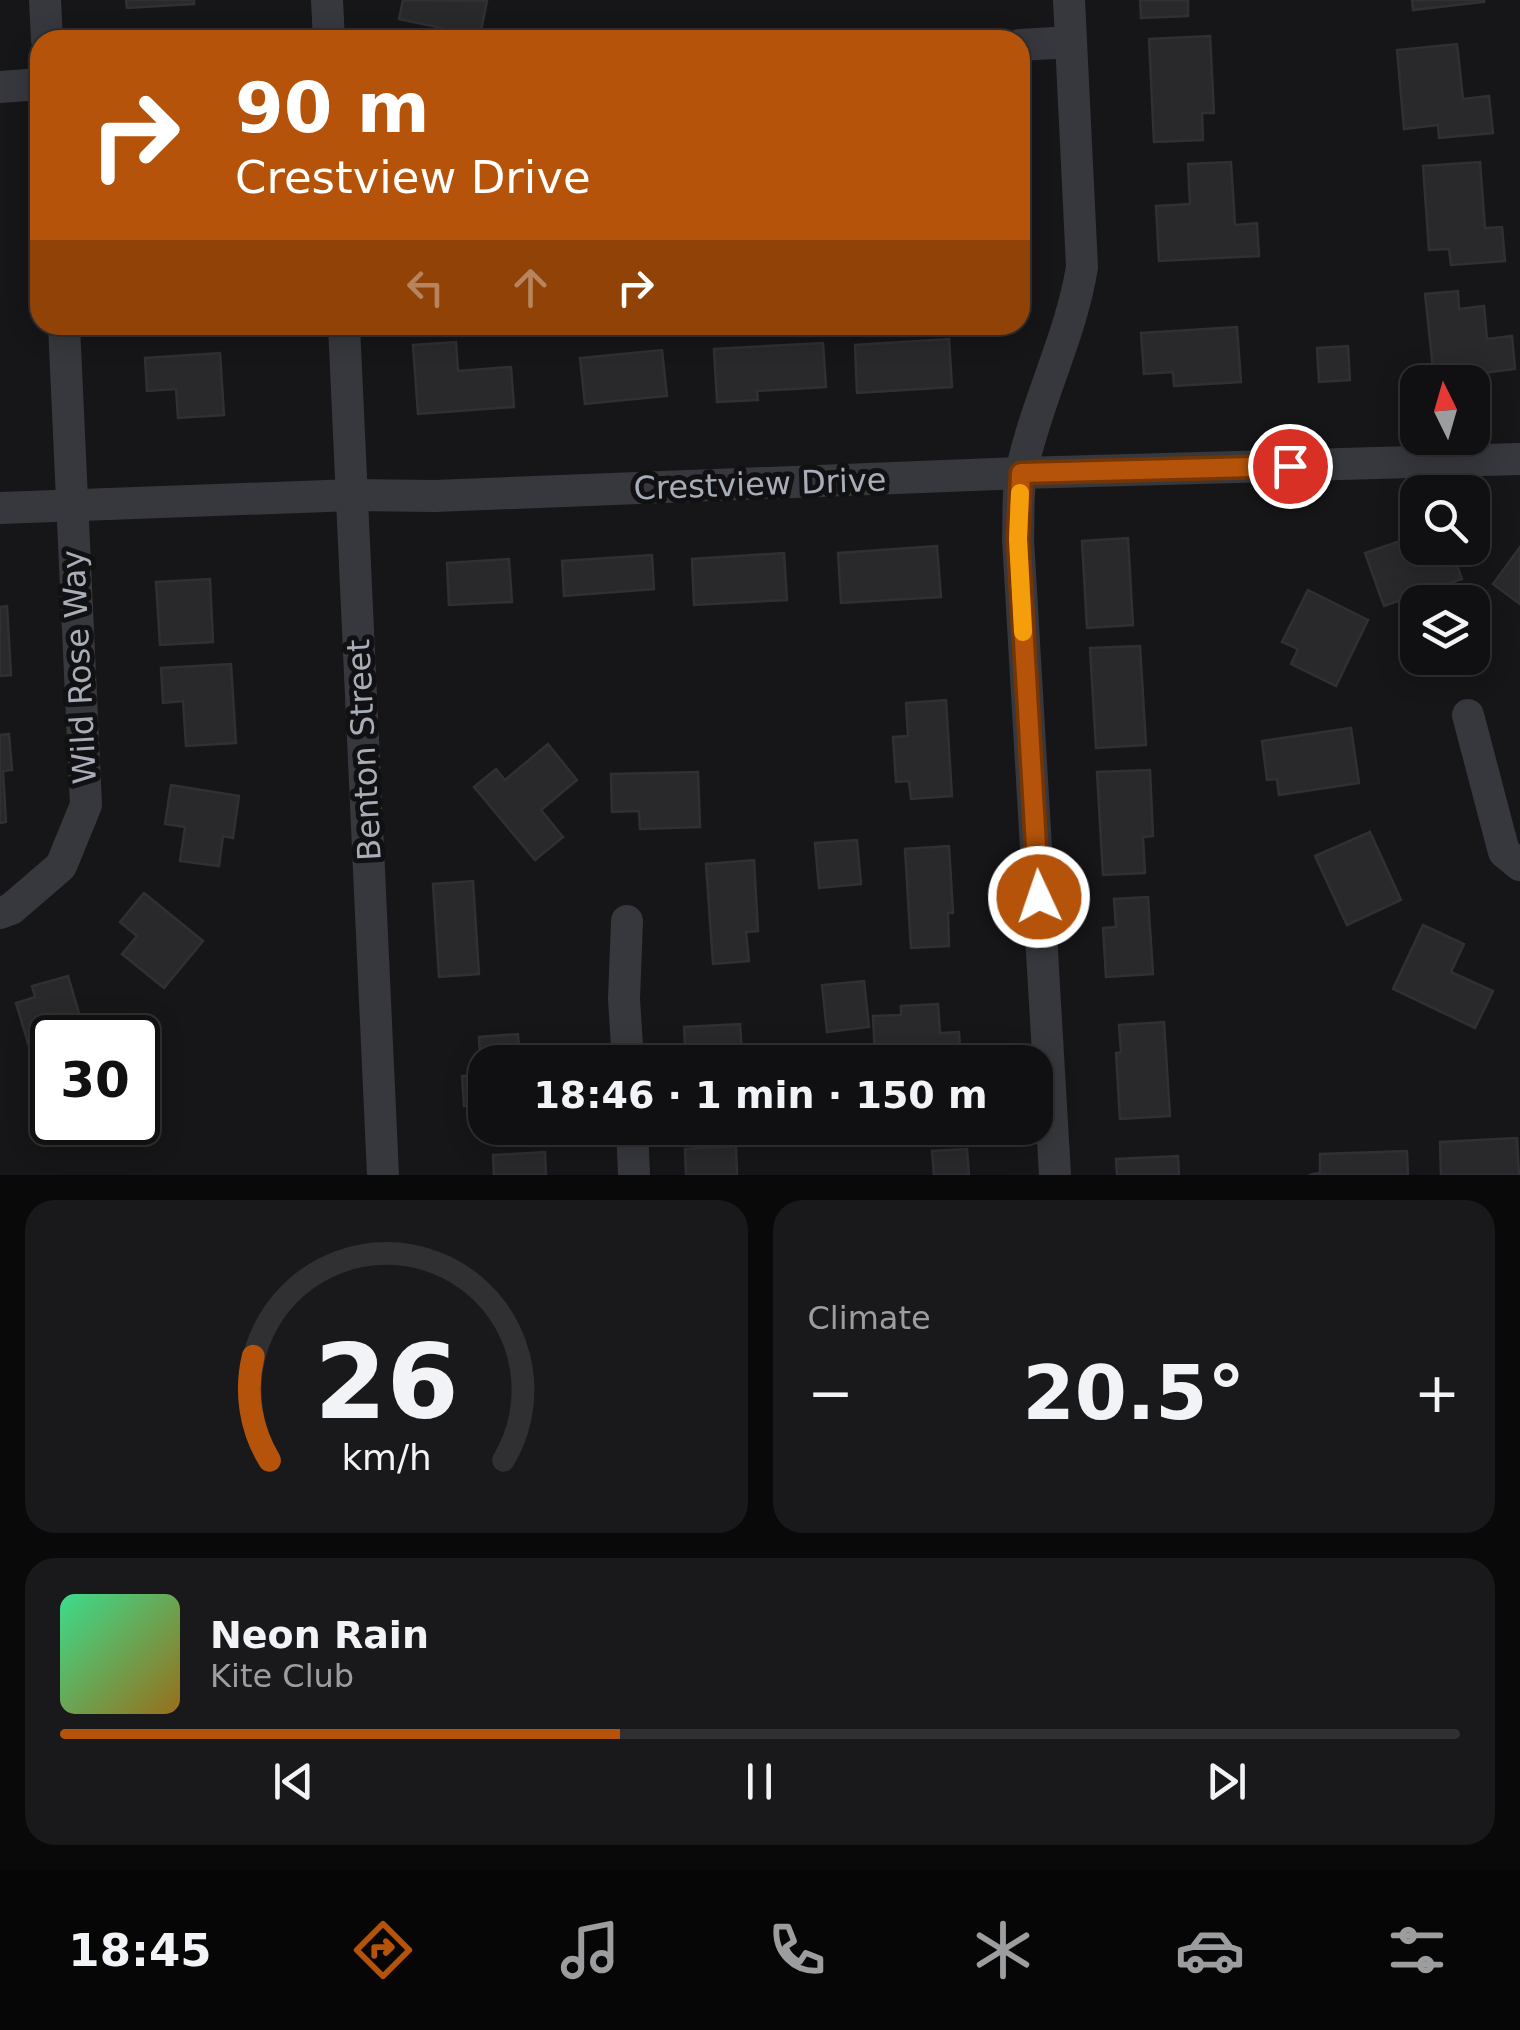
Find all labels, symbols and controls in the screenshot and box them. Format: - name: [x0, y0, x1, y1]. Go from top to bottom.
- text: 90 m: [235, 67, 430, 149]
- icon: right: [70, 70, 200, 200]
- text: Crestview Drive: [235, 151, 591, 204]
- icon: left: [398, 260, 453, 315]
- icon: ahead: [503, 260, 558, 315]
- icon: right: [608, 260, 663, 315]
- north arrow: [1400, 365, 1490, 455]
- map controls: [1400, 365, 1490, 675]
- pin: [1248, 424, 1333, 509]
- icon: arrive: [1263, 439, 1318, 494]
- street label: Crestview Drive: [633, 461, 887, 507]
- button: search: [1400, 475, 1490, 565]
- street label: Wild Rose Way: [54, 549, 104, 785]
- button: layers: [1400, 585, 1490, 675]
- street label: Benton Street: [339, 638, 389, 862]
- position arrow: [987, 845, 1091, 949]
- speed limit sign: 30: [30, 1015, 160, 1145]
- text: 18:46 · 1 min · 150 m: [533, 1073, 988, 1117]
- text: Climate: [808, 1299, 931, 1337]
- text: 26: [314, 1321, 459, 1443]
- text: 20.5°: [1022, 1349, 1245, 1437]
- text: −: [808, 1361, 854, 1425]
- text: +: [1414, 1361, 1460, 1425]
- text: km/h: [341, 1437, 431, 1478]
- text: Neon Rain: [210, 1613, 429, 1657]
- text: Kite Club: [210, 1657, 354, 1695]
- icon: previous: [266, 1754, 321, 1809]
- icon: pause: [732, 1754, 787, 1809]
- icon: next: [1199, 1754, 1254, 1809]
- icon: directions: [348, 1915, 418, 1985]
- icon: music: [555, 1915, 625, 1985]
- icon: phone: [762, 1915, 832, 1985]
- icon: climate: [968, 1915, 1038, 1985]
- icon: car: [1175, 1915, 1245, 1985]
- icon: filters: [1382, 1915, 1452, 1985]
- text: 18:45: [68, 1924, 212, 1977]

